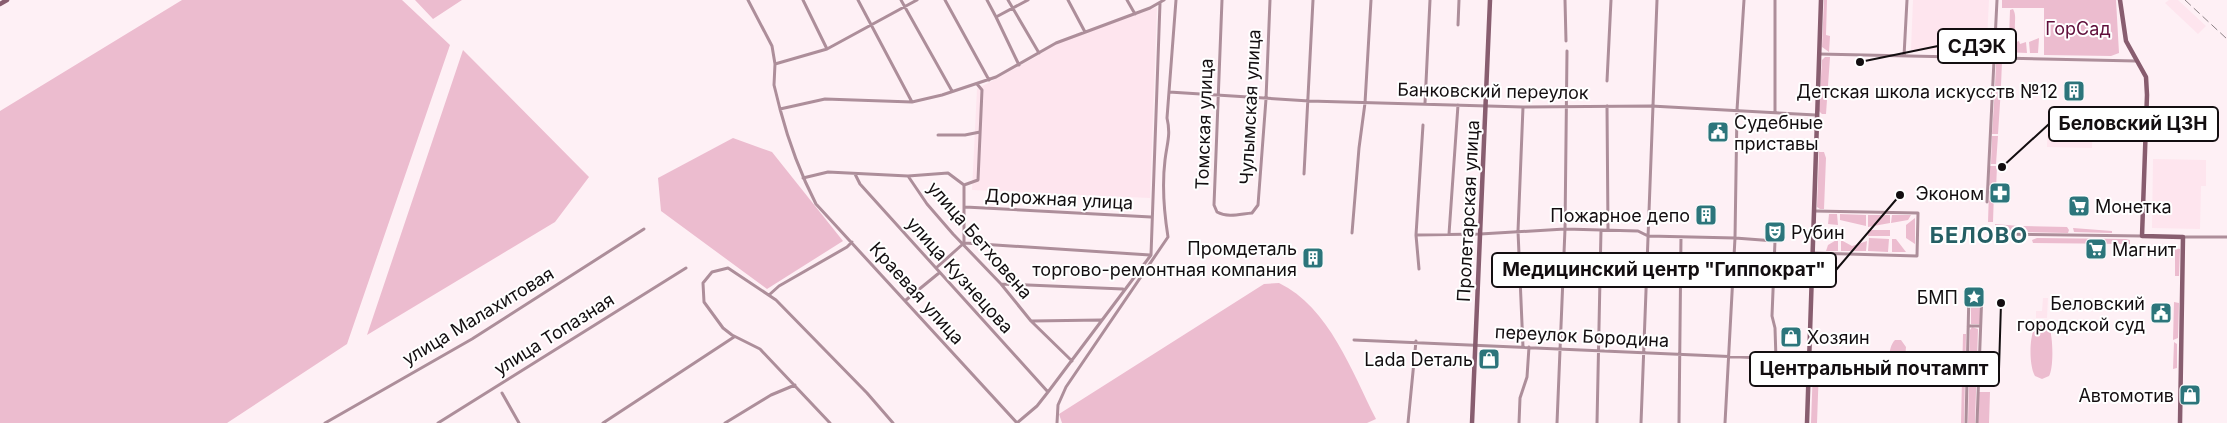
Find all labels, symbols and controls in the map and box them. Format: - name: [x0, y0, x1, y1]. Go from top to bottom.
- park label: ГорСад: [2045, 18, 2111, 39]
- street label: Чулымская улица: [1235, 29, 1265, 185]
- callout: СДЭК: [1938, 29, 2016, 63]
- text: СДЭК: [1948, 35, 2006, 58]
- street label: Томская улица: [1191, 58, 1217, 190]
- street label: Банковский переулок: [1397, 79, 1589, 103]
- building icon: Детская школа искусств №12: [2062, 79, 2086, 103]
- place label: Детская школа искусств №12: [1796, 81, 2058, 102]
- callout: Беловский ЦЗН: [2049, 107, 2218, 141]
- place label: Судебные приставы: [1734, 112, 1823, 154]
- text: Беловский ЦЗН: [2058, 112, 2208, 135]
- street label: Пролетарская улица: [1453, 120, 1483, 302]
- public building icon: Судебные приставы: [1706, 120, 1730, 144]
- street label: улица Бетховена: [923, 177, 1037, 303]
- pharmacy icon: Эконом: [1988, 181, 2012, 205]
- place label: Эконом: [1915, 183, 1984, 204]
- street label: Дорожная улица: [984, 185, 1134, 213]
- supermarket icon: Монетка: [2067, 194, 2091, 218]
- place label: Монетка: [2095, 196, 2172, 217]
- building icon: Пожарное депо: [1694, 203, 1718, 227]
- place label: Пожарное депо: [1550, 205, 1690, 226]
- street label: улица Кузнецова: [902, 213, 1018, 337]
- theatre icon: Рубин: [1763, 220, 1787, 244]
- place label: Рубин: [1791, 222, 1845, 243]
- district label: БЕЛОВО: [1930, 222, 2028, 248]
- supermarket icon: Магнит: [2084, 237, 2108, 261]
- street label: Краевая улица: [866, 238, 968, 348]
- place label: Промдеталь торгово-ремонтная компания: [1032, 238, 1297, 280]
- place label: Магнит: [2112, 239, 2177, 260]
- building icon: Промдеталь торгово-ремонтная компания: [1301, 246, 1325, 270]
- callout: Медицинский центр "Гиппократ": [1492, 253, 1836, 287]
- text: Медицинский центр "Гиппократ": [1502, 258, 1826, 281]
- street label: улица Малахитовая: [399, 263, 557, 369]
- place icon: БМП: [1962, 285, 1986, 309]
- place label: БМП: [1917, 287, 1958, 308]
- street label: улица Топазная: [490, 289, 618, 379]
- place label: Беловский городской суд: [2017, 293, 2145, 335]
- public building icon: Беловский городской суд: [2149, 301, 2173, 325]
- street label: переулок Бородина: [1494, 321, 1670, 351]
- shop icon: Хозяин: [1779, 325, 1803, 349]
- place label: Хозяин: [1807, 327, 1870, 348]
- shop icon: Lada Dеталь: [1477, 347, 1501, 371]
- place label: Lada Dеталь: [1364, 349, 1473, 370]
- callout: Центральный почтампт: [1750, 352, 1999, 386]
- text: Центральный почтампт: [1759, 357, 1989, 380]
- shop icon: Автомотив: [2178, 383, 2202, 407]
- place label: Автомотив: [2078, 385, 2174, 406]

